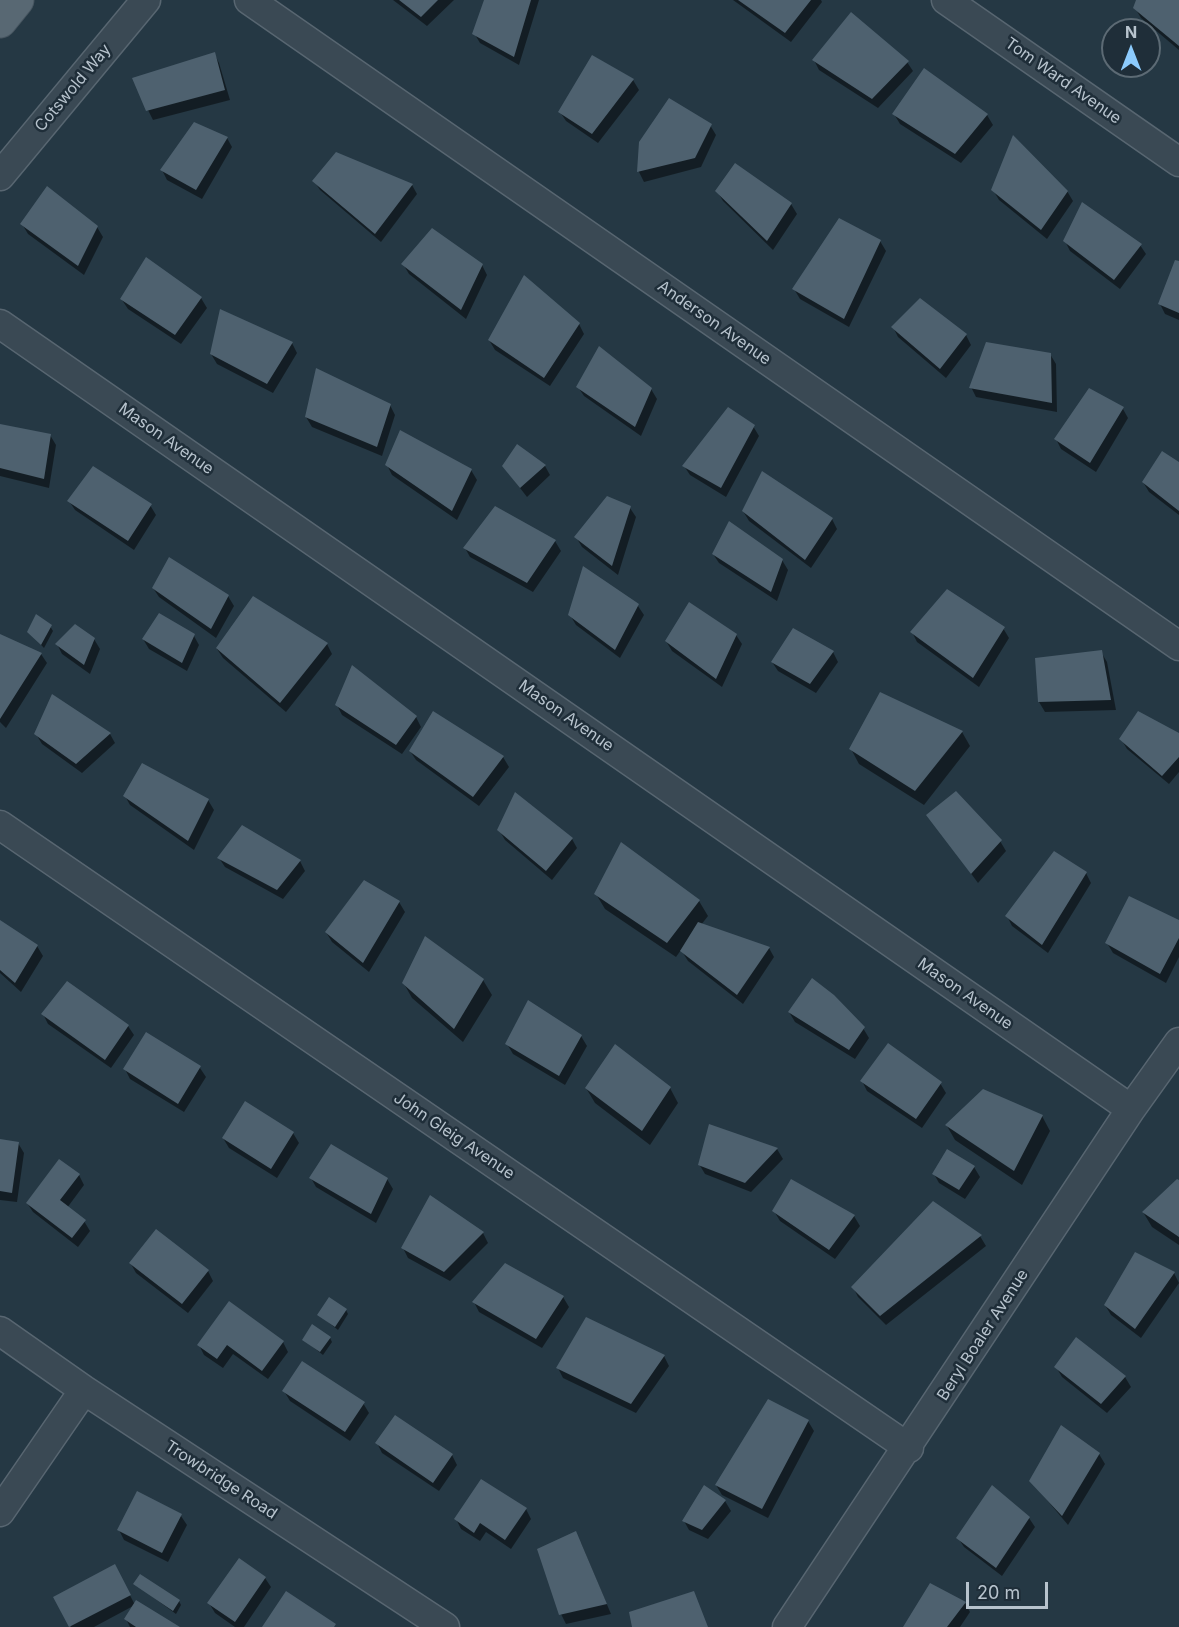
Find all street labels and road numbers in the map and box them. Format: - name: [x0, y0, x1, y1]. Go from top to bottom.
- street label: Tom Ward Avenue: [1001, 34, 1125, 128]
- street label: Cotswold Way: [31, 40, 115, 136]
- street label: Anderson Avenue: [654, 277, 774, 369]
- street label: Mason Avenue: [115, 399, 217, 479]
- street label: Mason Avenue: [515, 676, 617, 756]
- street label: Mason Avenue: [914, 954, 1016, 1034]
- street label: John Gleig Avenue: [390, 1088, 518, 1184]
- street label: Beryl Boaler Avenue: [933, 1266, 1033, 1404]
- street label: Trowbridge Road: [161, 1437, 281, 1523]

